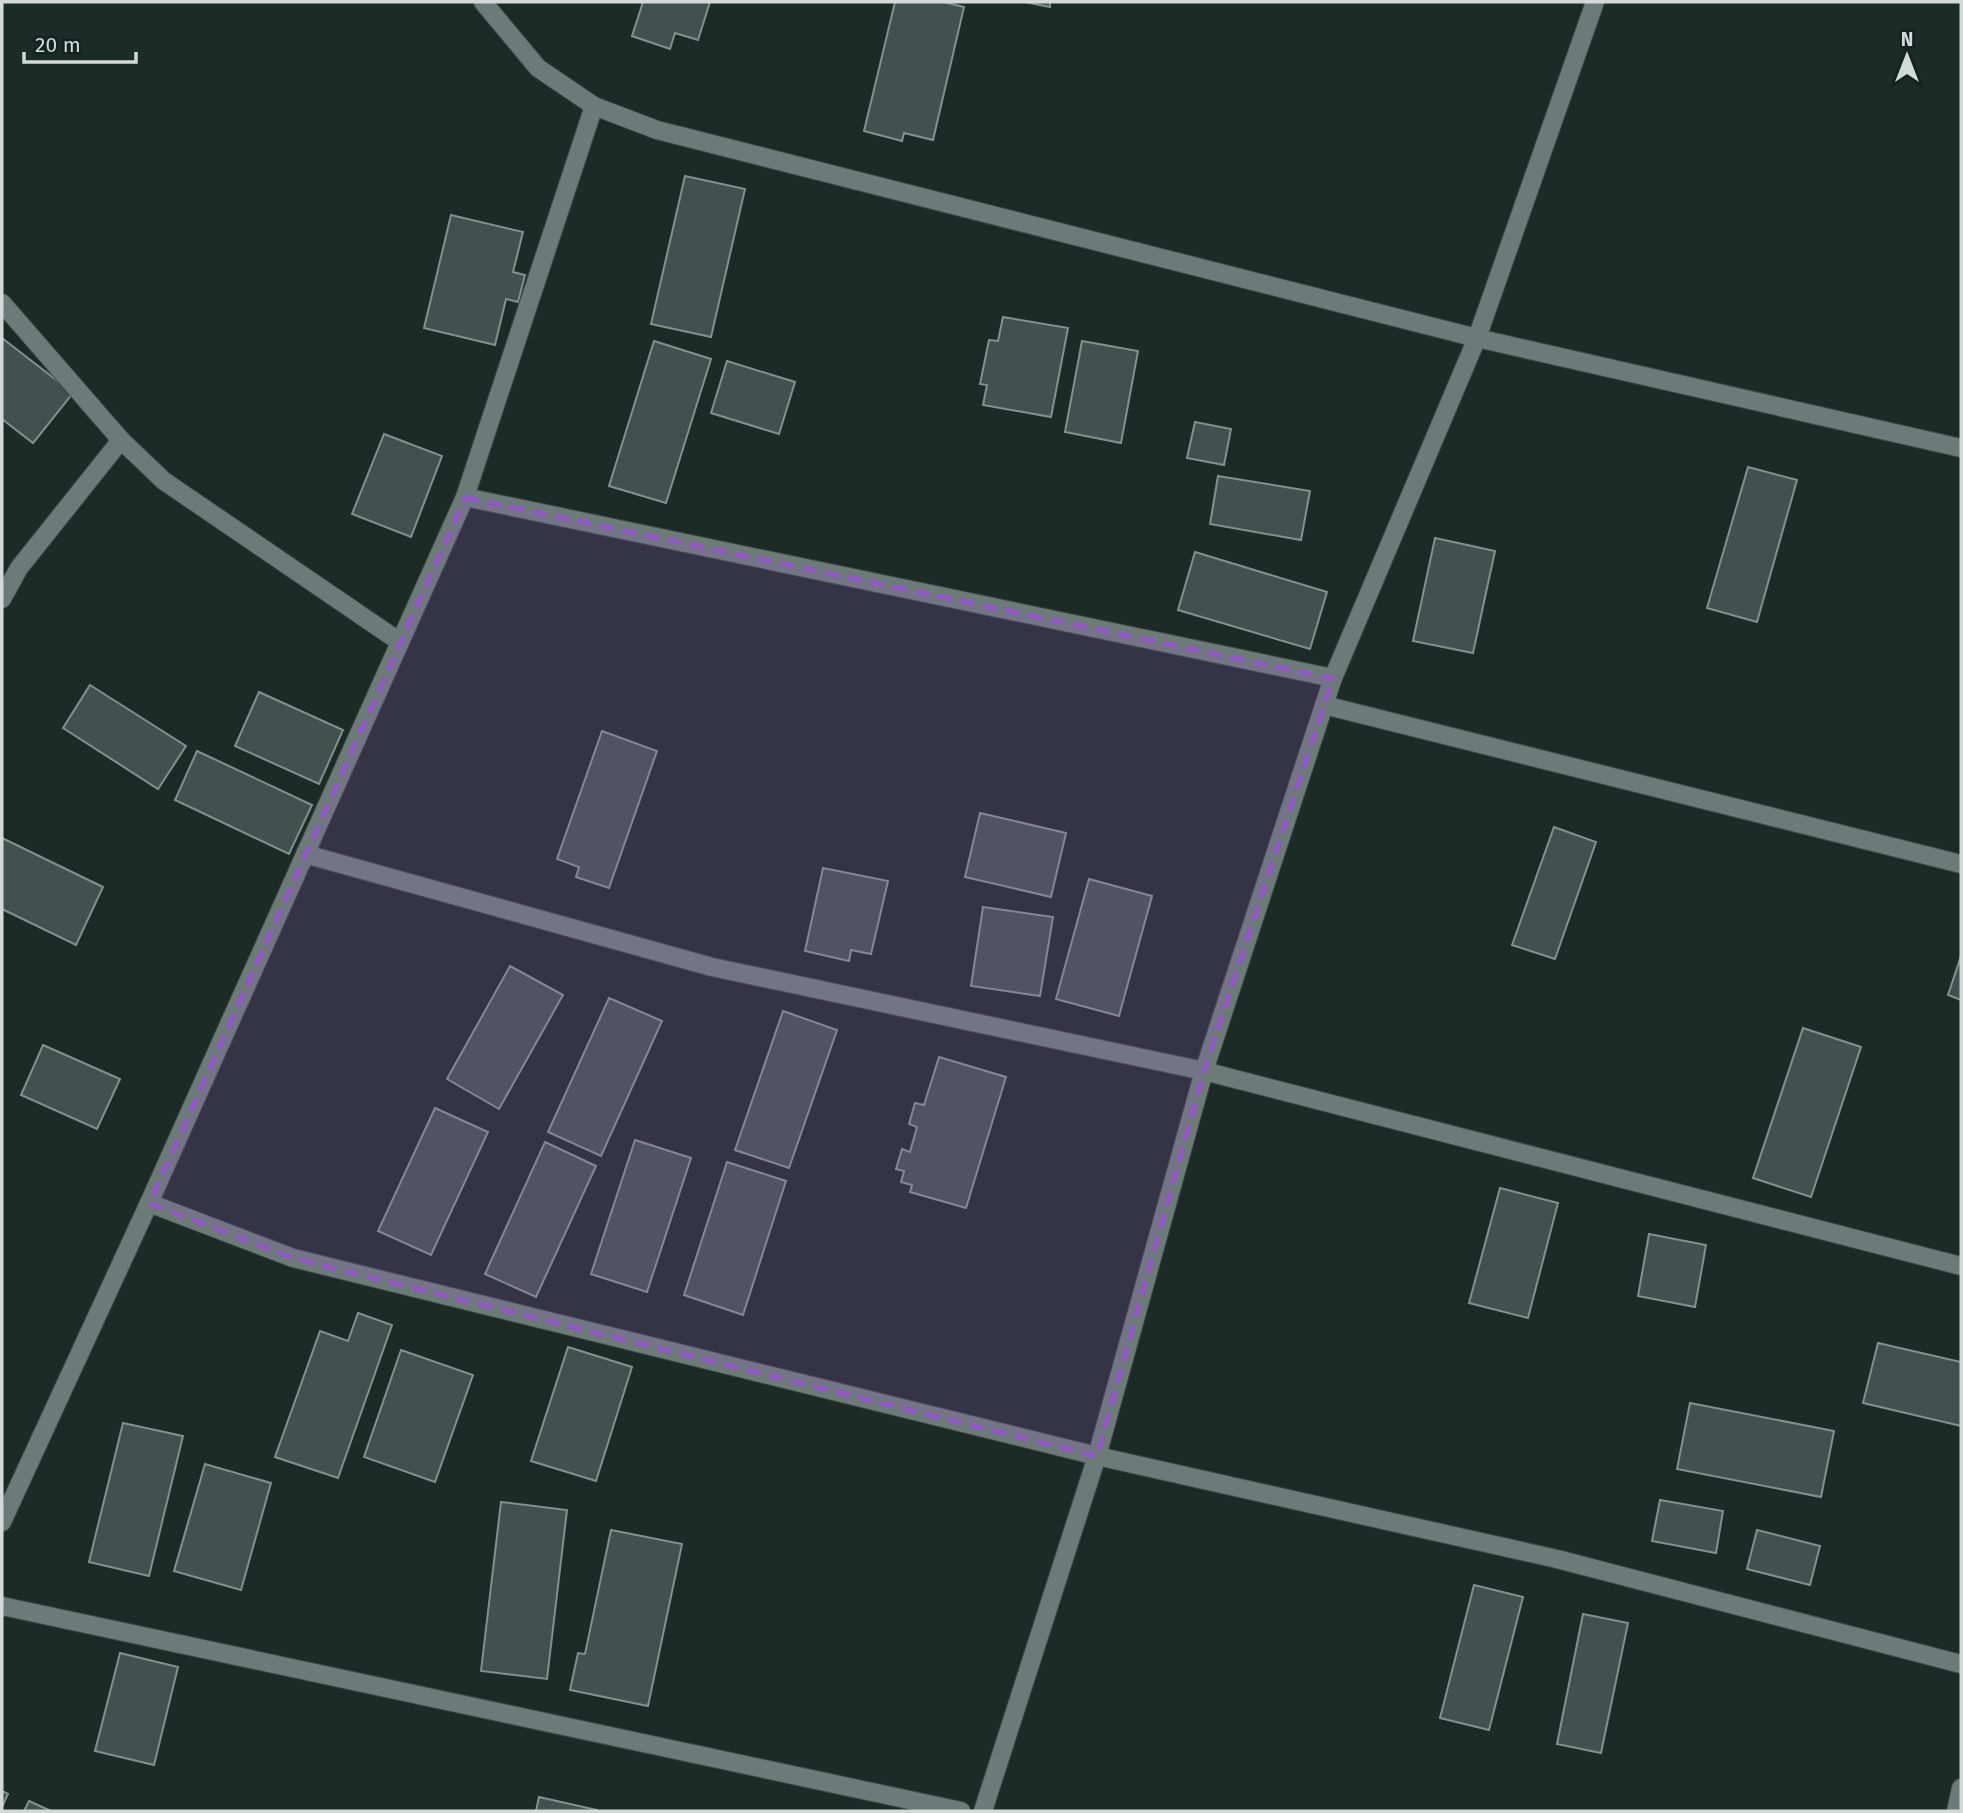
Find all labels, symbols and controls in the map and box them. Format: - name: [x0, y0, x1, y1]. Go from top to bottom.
- scale bar: [24, 21, 136, 65]
- north arrow: [1872, 21, 1942, 91]
- text: N: [1901, 28, 1913, 51]
- text: 20 m: [35, 32, 81, 58]

